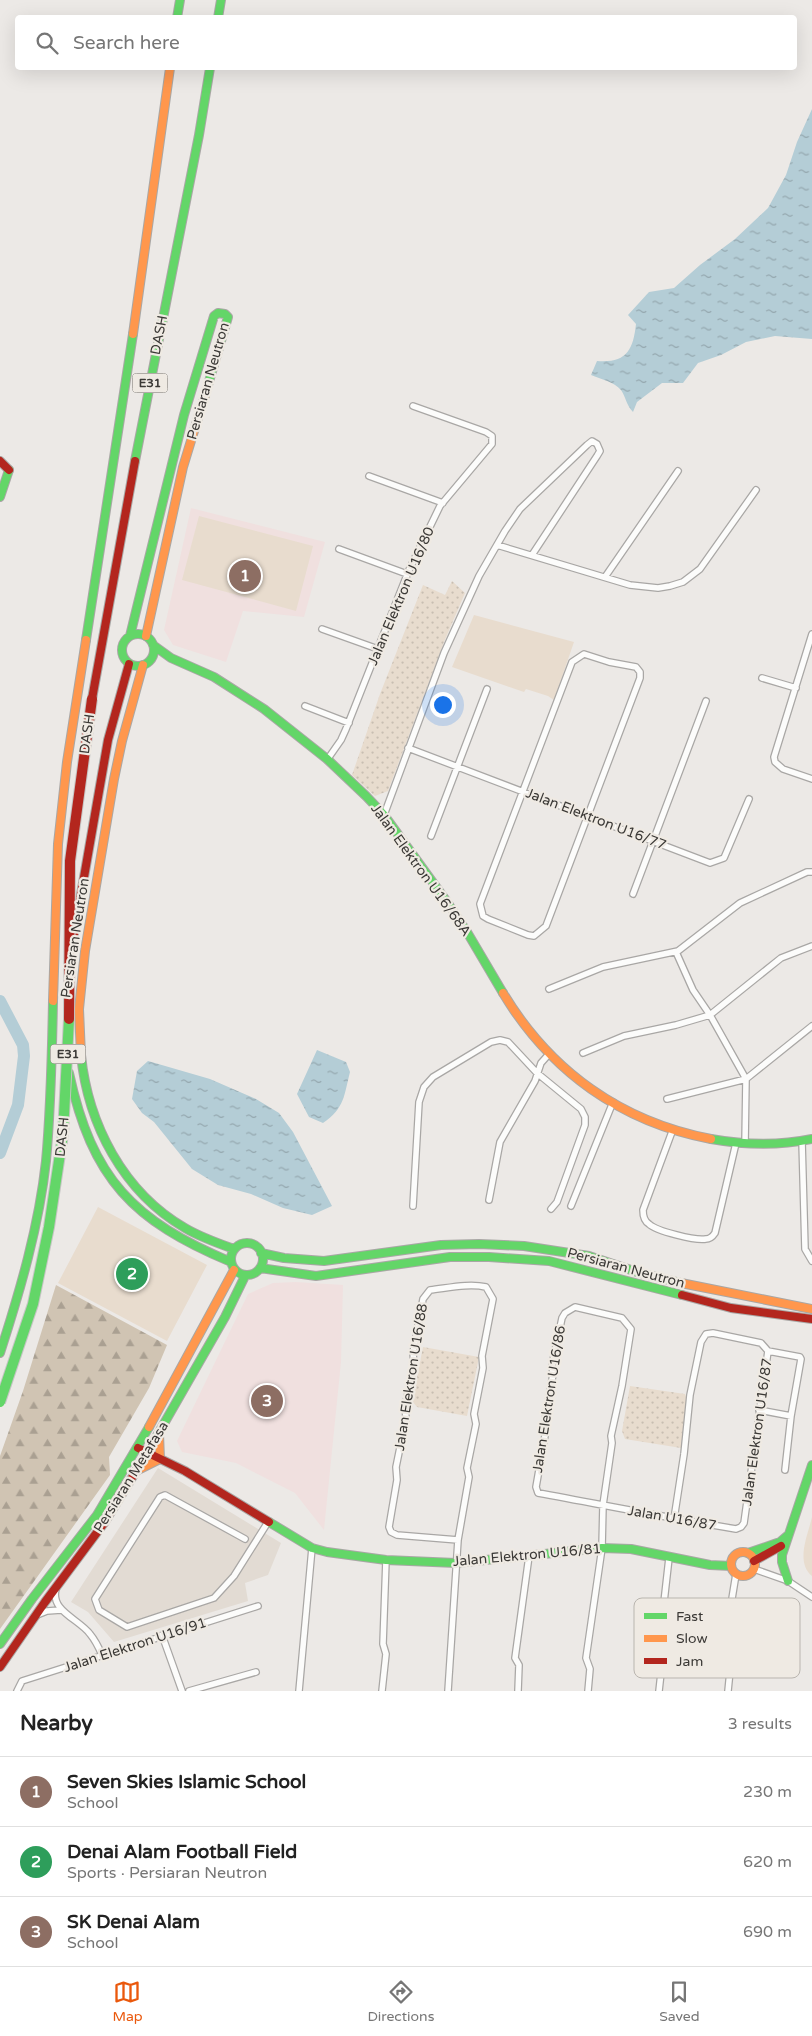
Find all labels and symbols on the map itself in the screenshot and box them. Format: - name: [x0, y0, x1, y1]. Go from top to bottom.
- street label: DASH: [147, 314, 171, 356]
- street label: Persiaran Neutron: [183, 320, 233, 442]
- road number: E31: [132, 373, 168, 392]
- street label: Jalan Elektron U16/80: [364, 524, 438, 668]
- pin: 1: [229, 557, 261, 595]
- your location: [430, 692, 456, 718]
- street label: DASH: [76, 713, 98, 755]
- street label: Jalan Elektron U16/77: [523, 784, 669, 854]
- street label: Jalan Elektron U16/68A: [367, 800, 475, 940]
- street label: Persiaran Neutron: [57, 877, 93, 999]
- road number: E31: [50, 1044, 86, 1064]
- street label: DASH: [51, 1116, 73, 1158]
- street label: Persiaran Neutron: [565, 1244, 687, 1292]
- pin: 2: [116, 1255, 148, 1293]
- street label: Jalan Elektron U16/88: [391, 1302, 431, 1452]
- street label: Jalan Elektron U16/86: [529, 1324, 569, 1474]
- street label: Jalan Elektron U16/87: [738, 1357, 776, 1507]
- pin: 3: [251, 1382, 283, 1420]
- street label: Persiaran Metafasa: [90, 1418, 172, 1536]
- street label: Jalan U16/87: [626, 1502, 718, 1534]
- street label: Jalan Elektron U16/81: [452, 1540, 602, 1570]
- legend: [634, 1598, 800, 1678]
- text: Fast: [676, 1608, 704, 1625]
- street label: Jalan Elektron U16/91: [61, 1614, 209, 1676]
- text: Slow: [676, 1630, 708, 1647]
- text: Jam: [676, 1653, 703, 1670]

